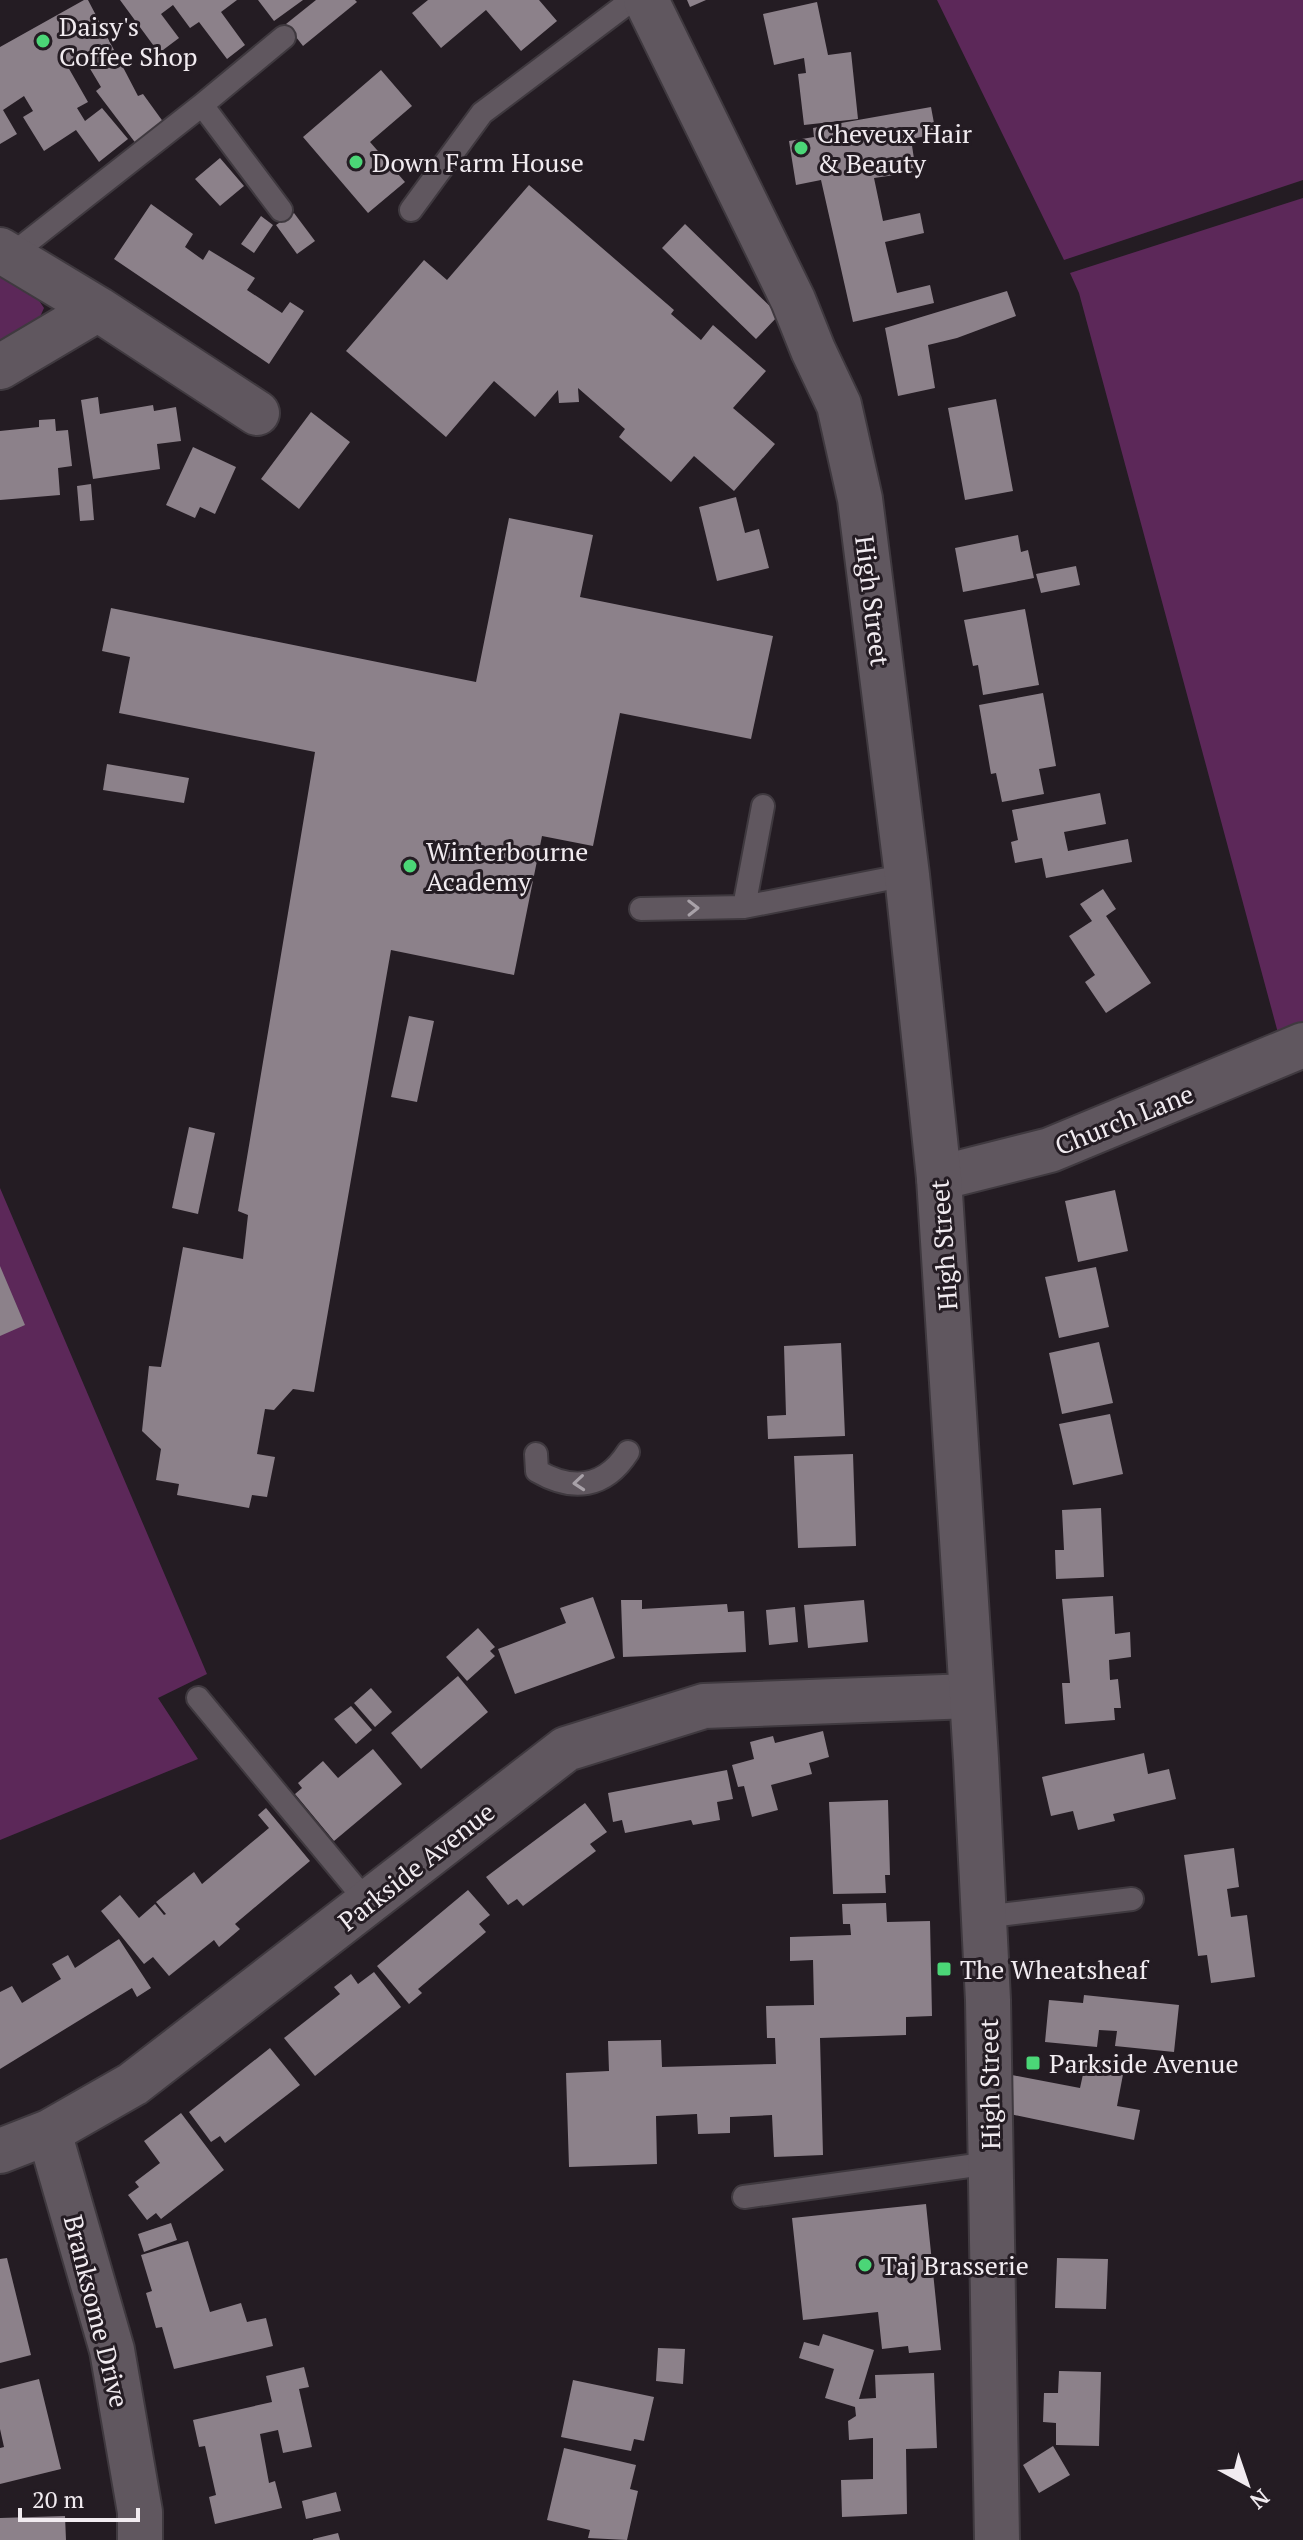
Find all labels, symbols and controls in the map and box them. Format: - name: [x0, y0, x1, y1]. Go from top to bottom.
- place label: Daisy's Coffee Shop: [59, 9, 198, 73]
- marker: Daisy's Coffee Shop: [34, 32, 52, 50]
- place label: Cheveux Hair & Beauty: [817, 116, 972, 180]
- marker: Cheveux Hair & Beauty: [792, 139, 810, 157]
- place label: Down Farm House: [372, 145, 584, 179]
- marker: Down Farm House: [347, 153, 365, 171]
- street label: High Street: [848, 534, 898, 669]
- place label: Winterbourne Academy: [426, 834, 588, 898]
- marker: Winterbourne Academy: [401, 857, 419, 875]
- one-way arrow: [687, 899, 700, 916]
- street label: Church Lane: [1050, 1076, 1198, 1162]
- street label: High Street: [921, 1178, 965, 1312]
- one-way arrow: [572, 1474, 585, 1491]
- street label: Parkside Avenue: [331, 1794, 501, 1938]
- place label: The Wheatsheaf: [960, 1952, 1150, 1986]
- marker: The Wheatsheaf: [935, 1960, 953, 1978]
- street label: High Street: [971, 2018, 1007, 2150]
- place label: Parkside Avenue: [1049, 2046, 1239, 2080]
- marker: Parkside Avenue: [1024, 2054, 1042, 2072]
- street label: Branksome Drive: [57, 2211, 137, 2411]
- place label: Taj Brasserie: [881, 2248, 1029, 2282]
- marker: Taj Brasserie: [856, 2256, 874, 2274]
- north arrow: [1207, 2444, 1287, 2524]
- scale bar: [20, 2472, 138, 2522]
- text: 20 m: [32, 2483, 84, 2515]
- text: N: [1244, 2483, 1276, 2516]

